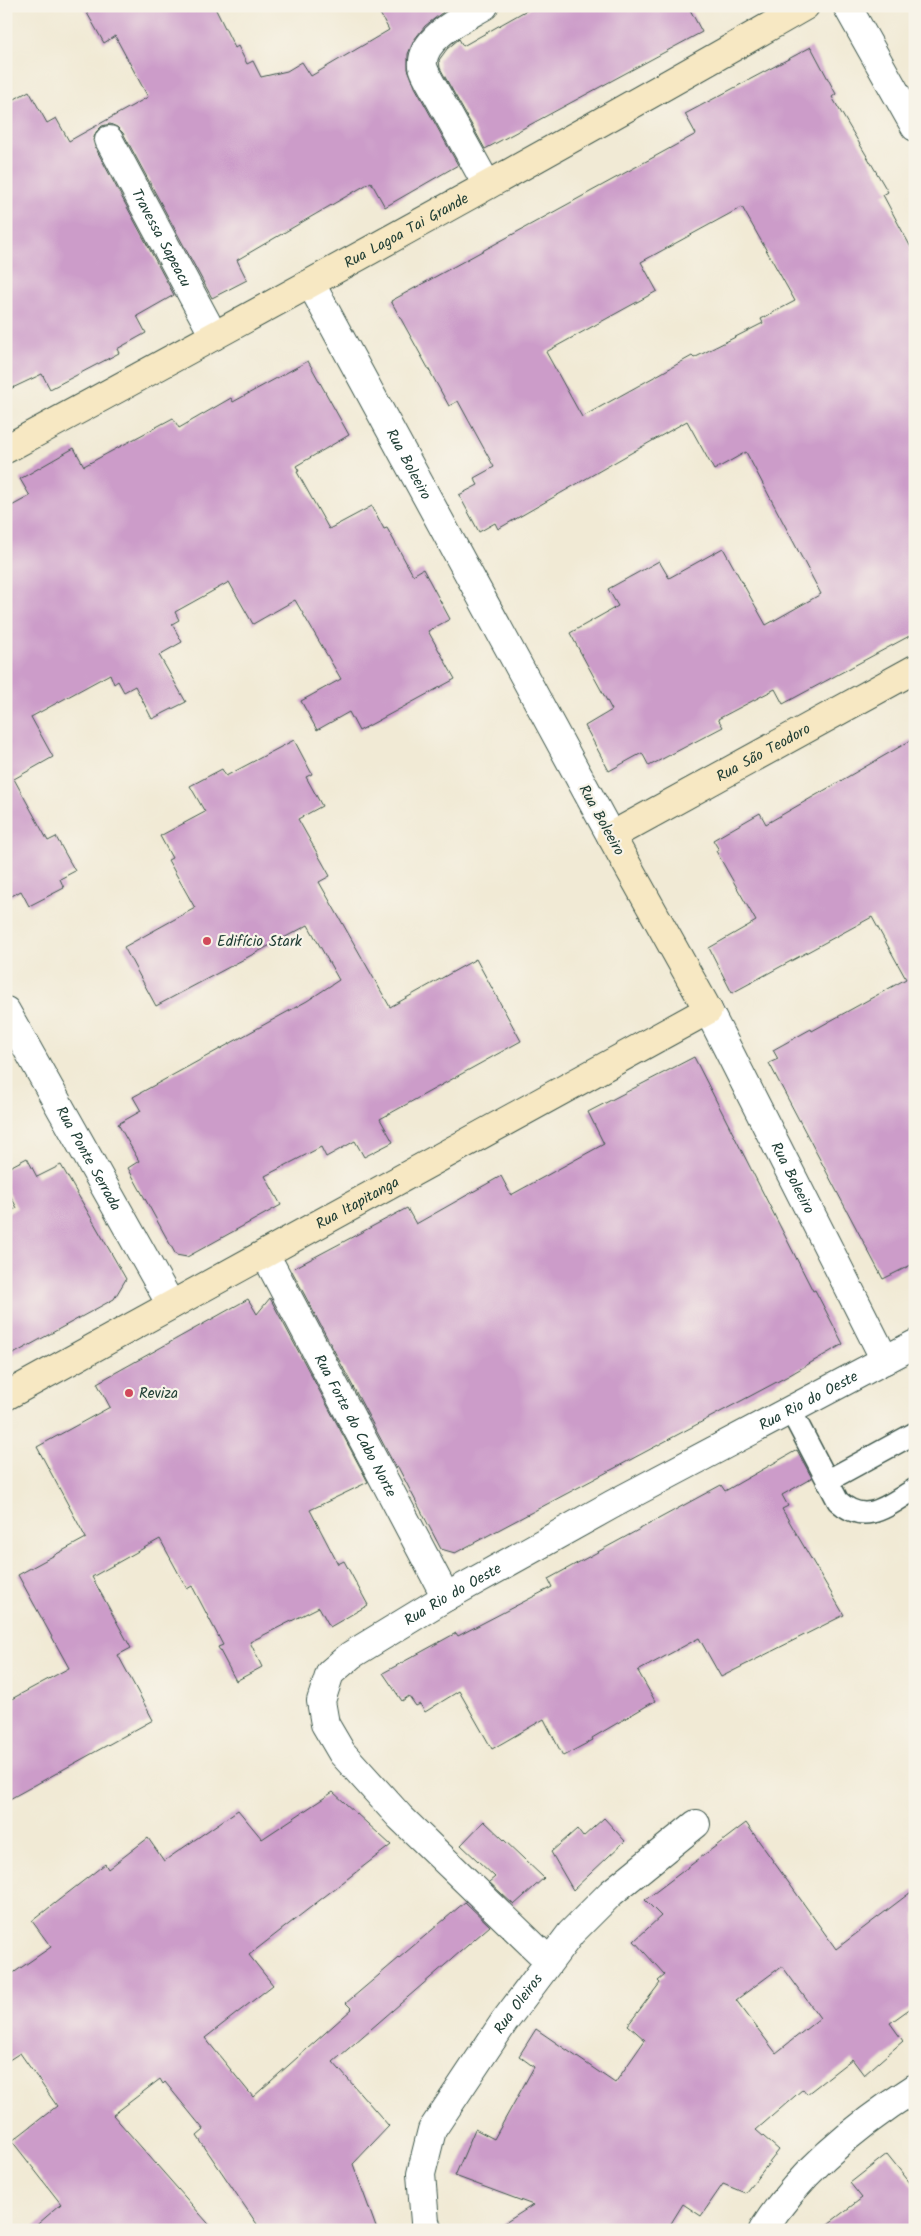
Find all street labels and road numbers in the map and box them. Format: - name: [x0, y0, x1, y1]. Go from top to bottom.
- street label: Travessa Sapeacu: [124, 185, 197, 292]
- street label: Rua Lagoa Tai Grande: [340, 187, 474, 276]
- street label: Rua Boleeiro: [379, 425, 437, 505]
- street label: Rua São Teodoro: [712, 717, 815, 789]
- street label: Rua Boleeiro: [572, 781, 631, 861]
- street label: Rua Ponte Serrada: [49, 1102, 127, 1216]
- street label: Rua Boleeiro: [764, 1138, 820, 1219]
- street label: Rua Itapitanga: [312, 1171, 404, 1236]
- street label: Rua Forte do Cabo Norte: [307, 1350, 402, 1502]
- street label: Rua Rio do Oeste: [755, 1365, 863, 1438]
- street label: Rua Rio do Oeste: [400, 1557, 507, 1633]
- street label: Rua Oleiros: [488, 1968, 550, 2039]

